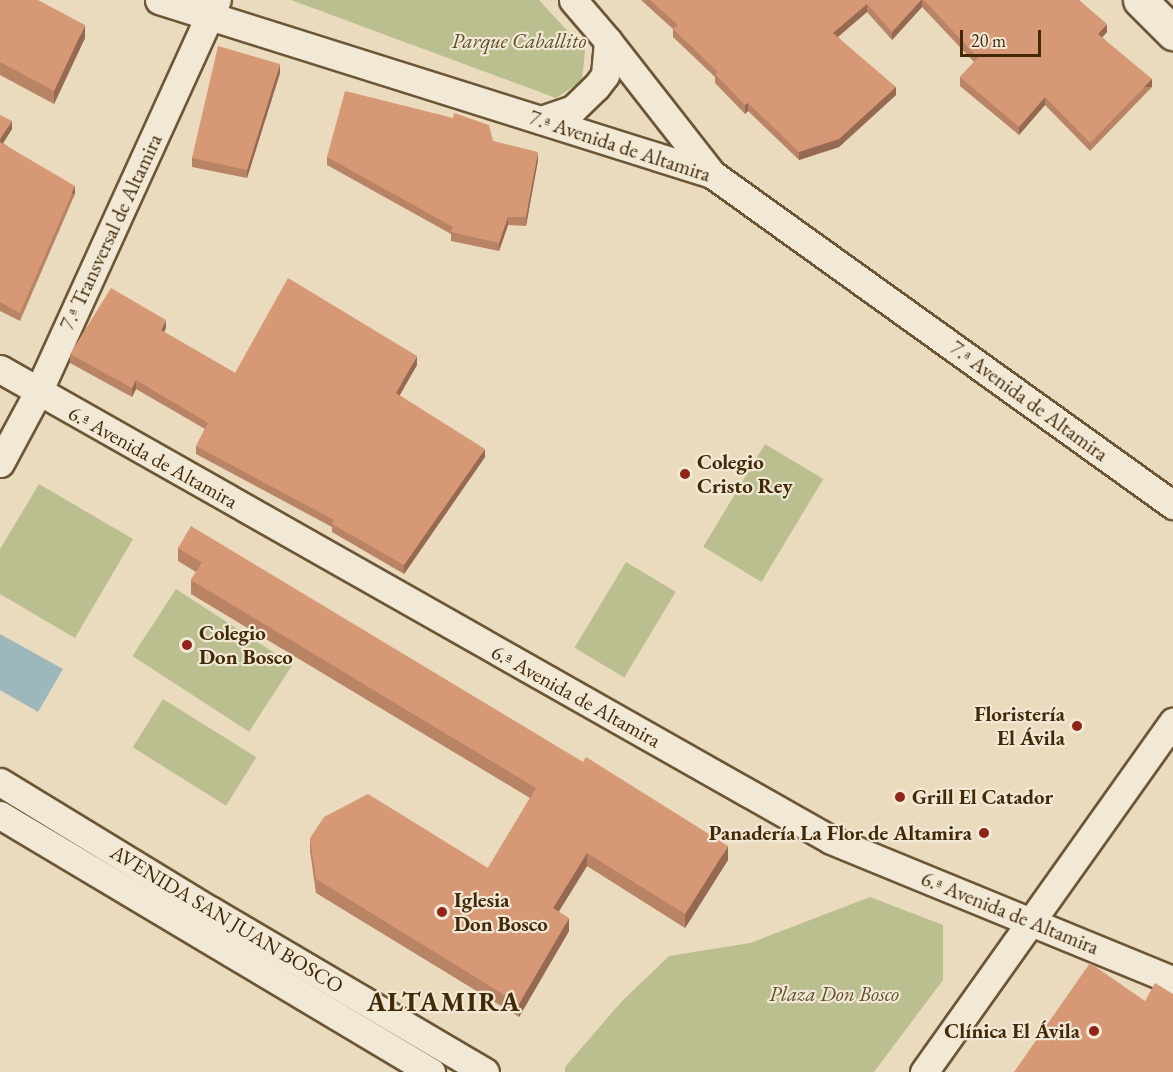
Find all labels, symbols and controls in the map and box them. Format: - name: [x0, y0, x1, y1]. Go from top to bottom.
- scale bar: [963, 18, 1044, 56]
- park label: Parque Caballito: [452, 28, 586, 54]
- text: 20 m: [971, 29, 1006, 52]
- street label: 7.ª Avenida de Altamira: [526, 105, 714, 187]
- street label: 7.ª Transversal de Altamira: [54, 130, 168, 334]
- street label: 7.ª Avenida de Altamira: [945, 335, 1113, 467]
- street label: 6.ª Avenida de Altamira: [64, 400, 242, 514]
- place label: Colegio Cristo Rey: [697, 449, 793, 499]
- marker: Colegio Cristo Rey: [678, 467, 692, 481]
- place label: Colegio Don Bosco: [199, 620, 293, 670]
- marker: Colegio Don Bosco: [180, 638, 194, 652]
- street label: 6.ª Avenida de Altamira: [487, 639, 665, 753]
- place label: Floristería El Ávila: [974, 701, 1065, 751]
- marker: Floristería El Ávila: [1070, 719, 1084, 733]
- place label: Grill El Catador: [912, 784, 1053, 810]
- marker: Grill El Catador: [893, 790, 907, 804]
- place label: Panadería La Flor de Altamira: [709, 820, 972, 846]
- marker: Panadería La Flor de Altamira: [977, 826, 991, 840]
- street label: AVENIDA SAN JUAN BOSCO: [106, 839, 348, 999]
- street label: 6.ª Avenida de Altamira: [917, 866, 1103, 960]
- place label: Iglesia Don Bosco: [454, 887, 548, 937]
- marker: Iglesia Don Bosco: [435, 905, 449, 919]
- park label: Plaza Don Bosco: [769, 981, 899, 1007]
- district label: ALTAMIRA: [367, 986, 521, 1018]
- place label: Clínica El Ávila: [944, 1018, 1080, 1044]
- marker: Clínica El Ávila: [1085, 1022, 1103, 1040]

